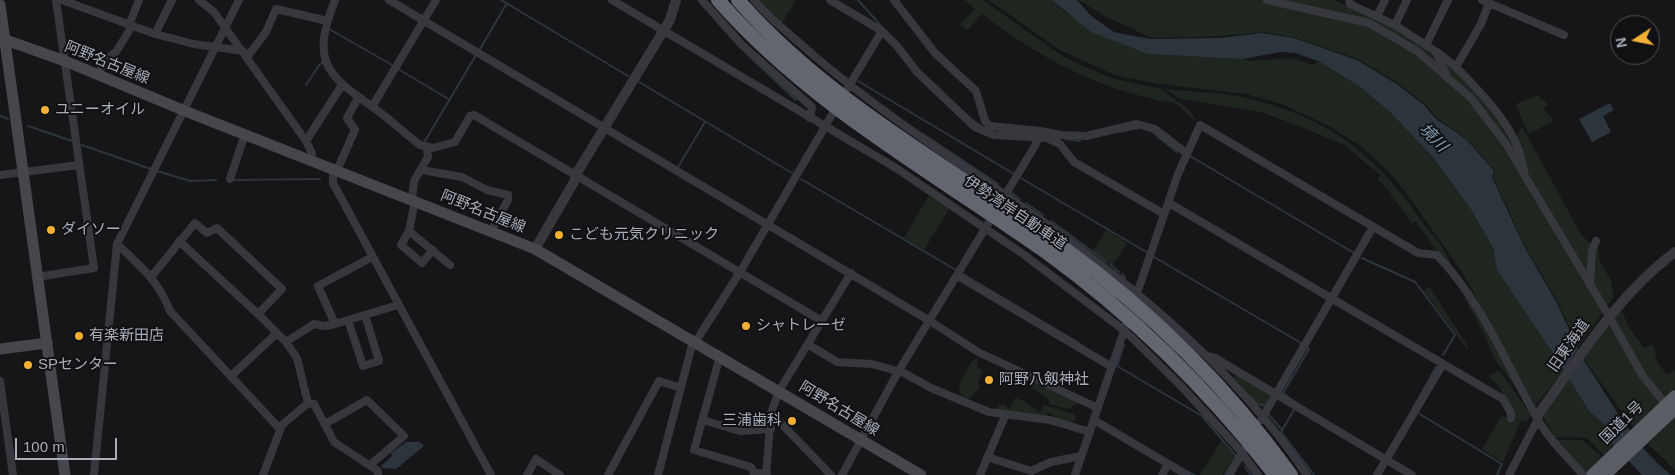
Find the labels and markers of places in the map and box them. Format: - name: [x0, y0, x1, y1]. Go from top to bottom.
- place label: ユニーオイル: [55, 101, 145, 119]
- marker: ユニーオイル: [39, 104, 51, 116]
- place label: ダイソー: [61, 221, 121, 239]
- marker: ダイソー: [45, 224, 57, 236]
- place label: こども元気クリニック: [569, 226, 719, 244]
- marker: こども元気クリニック: [553, 229, 565, 241]
- place label: シャトレーゼ: [756, 317, 846, 335]
- marker: シャトレーゼ: [740, 320, 752, 332]
- place label: 有楽新田店: [89, 327, 164, 345]
- marker: 有楽新田店: [73, 330, 85, 342]
- place label: SPセンター: [38, 356, 118, 374]
- marker: SPセンター: [22, 359, 34, 371]
- place label: 阿野八剱神社: [999, 371, 1089, 389]
- marker: 阿野八剱神社: [983, 374, 995, 386]
- place label: 三浦歯科: [722, 412, 782, 430]
- marker: 三浦歯科: [786, 415, 798, 427]

